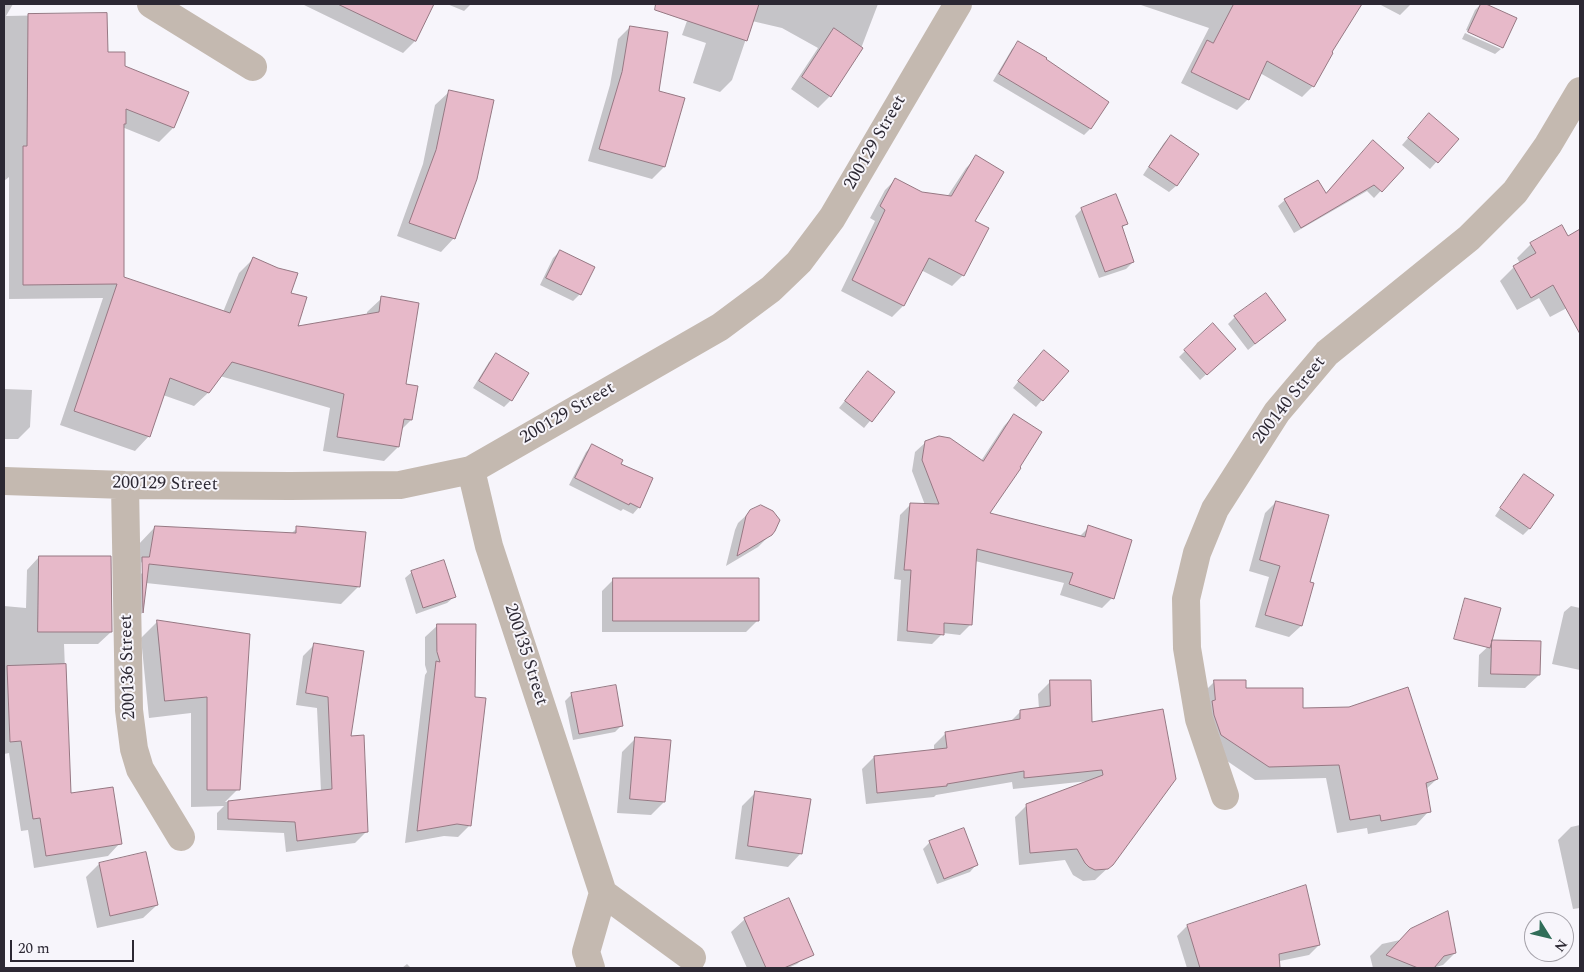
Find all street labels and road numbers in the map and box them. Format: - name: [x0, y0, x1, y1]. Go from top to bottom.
- street label: 200129 Street: [840, 92, 912, 194]
- street label: 200140 Street: [1249, 353, 1331, 449]
- street label: 200129 Street: [517, 378, 619, 450]
- street label: 200129 Street: [112, 473, 218, 497]
- street label: 200135 Street: [498, 601, 552, 709]
- street label: 200136 Street: [116, 614, 142, 720]

